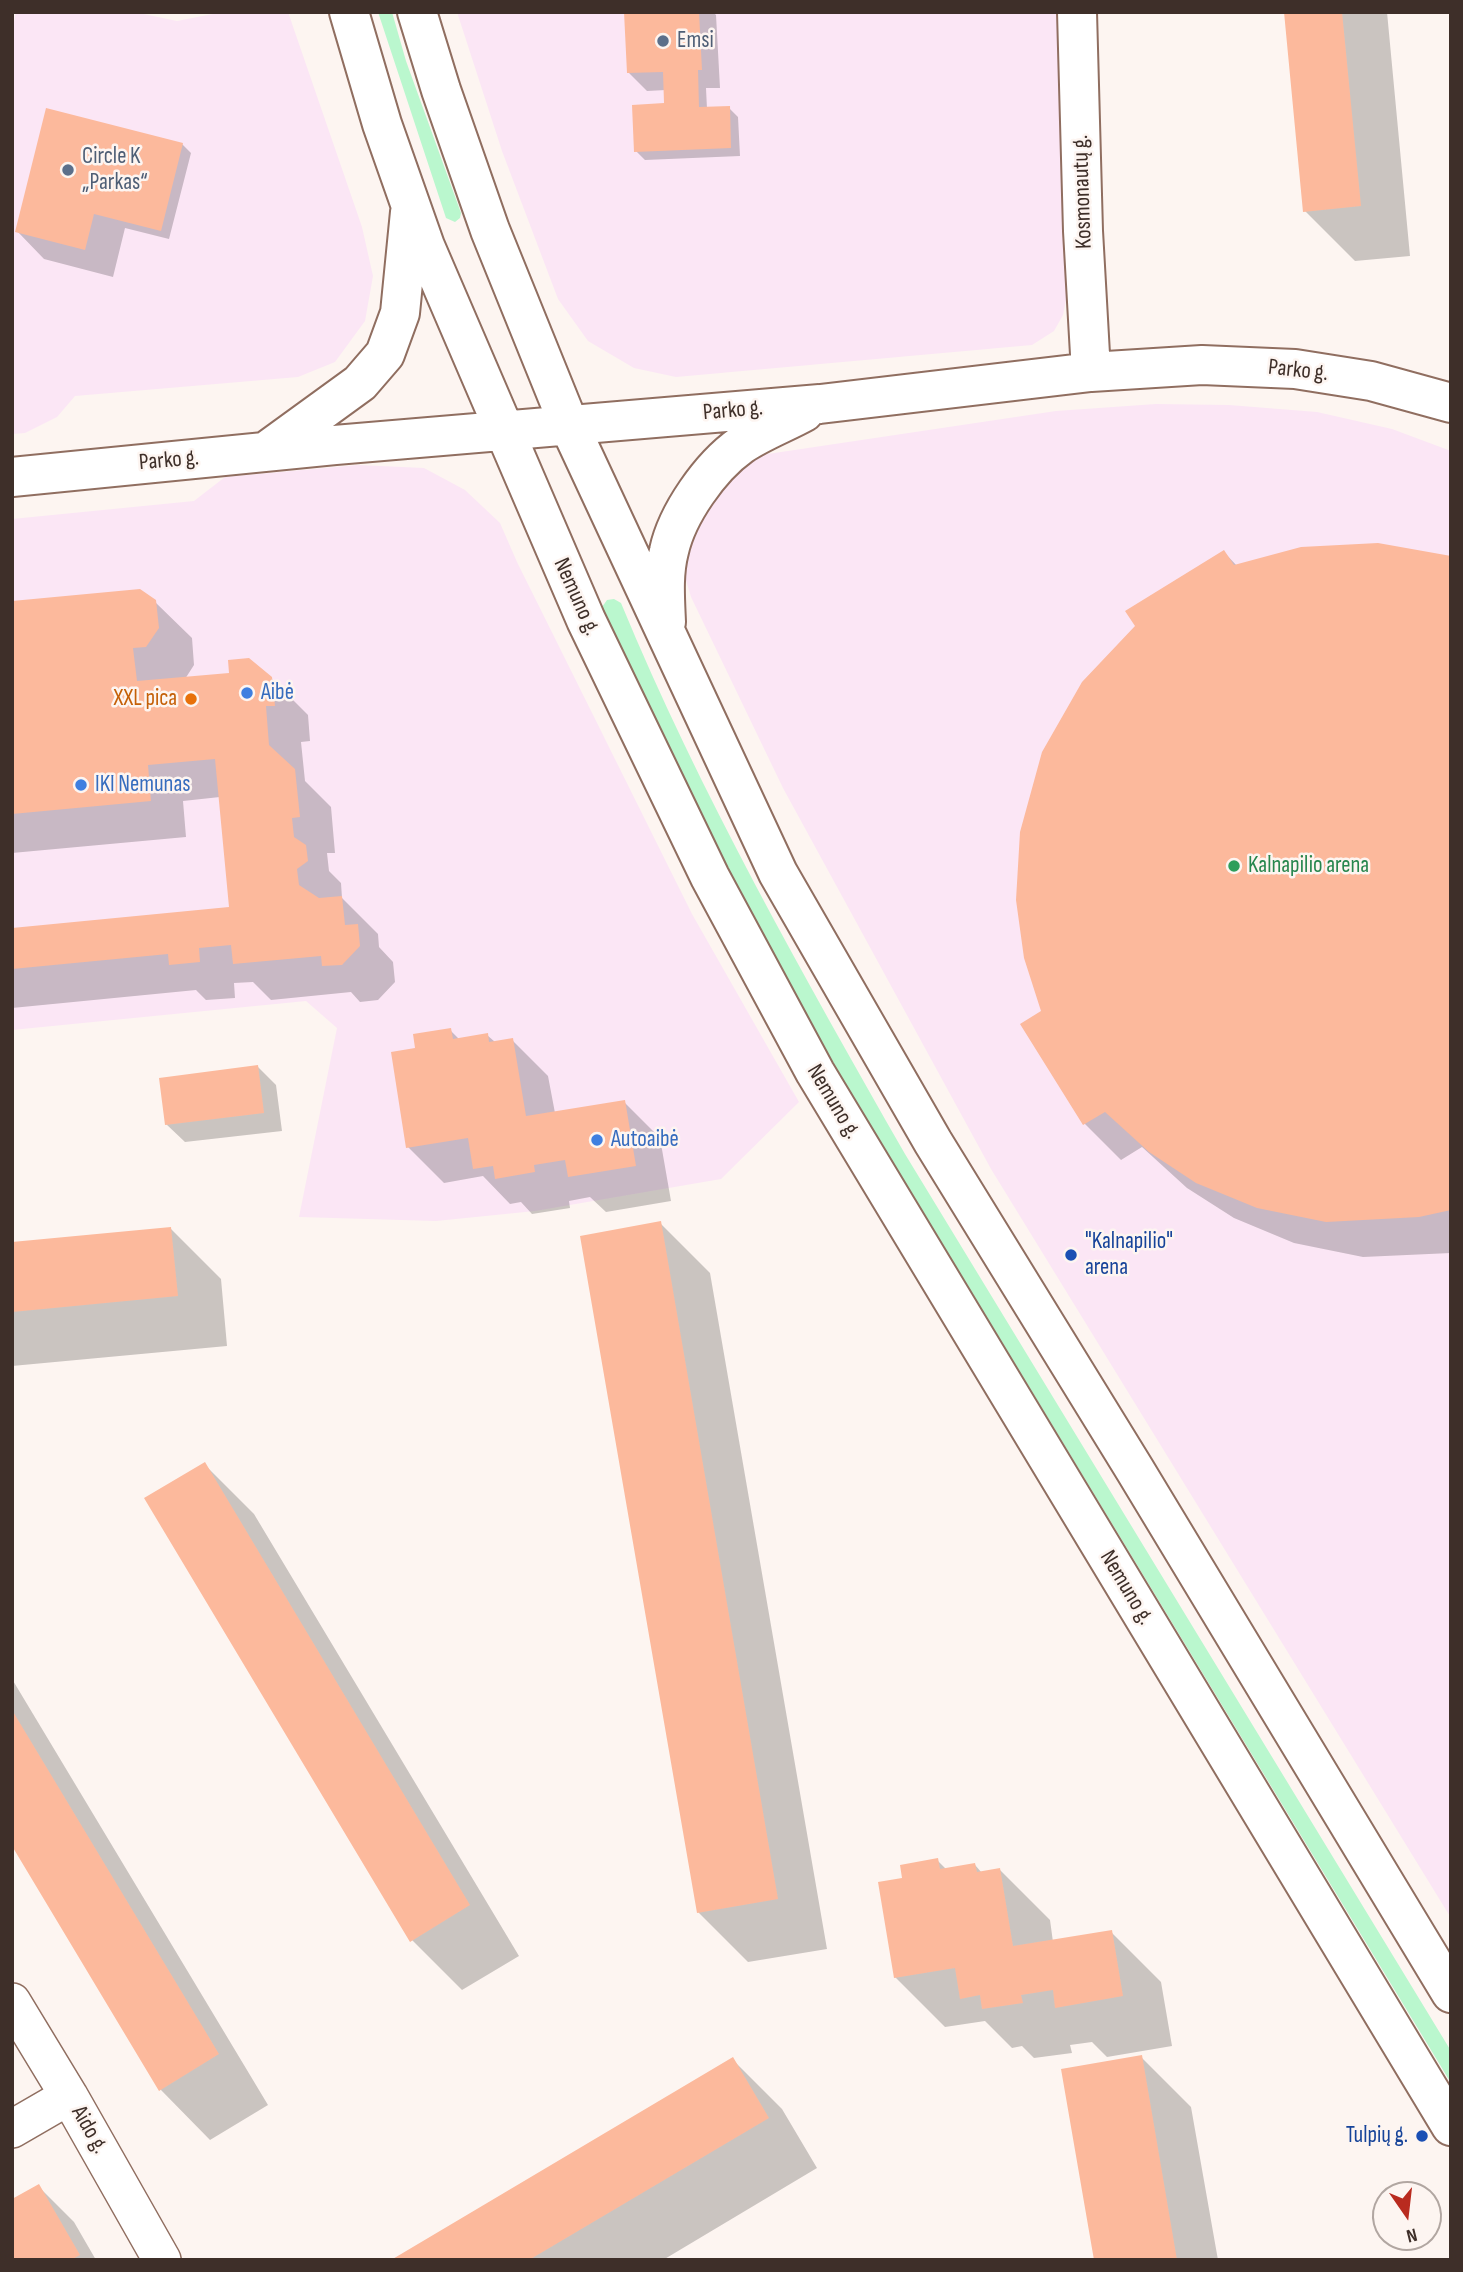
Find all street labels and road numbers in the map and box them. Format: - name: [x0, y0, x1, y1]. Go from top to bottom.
- street label: Kosmonautų g.: [1067, 134, 1099, 250]
- street label: Parko g.: [1267, 354, 1329, 388]
- street label: Parko g.: [702, 395, 764, 427]
- street label: Parko g.: [138, 445, 200, 477]
- street label: Nemuno g.: [547, 554, 605, 640]
- street label: Nemuno g.: [800, 1060, 866, 1144]
- street label: Nemuno g.: [1093, 1546, 1159, 1630]
- street label: Aido g.: [64, 2101, 114, 2159]

